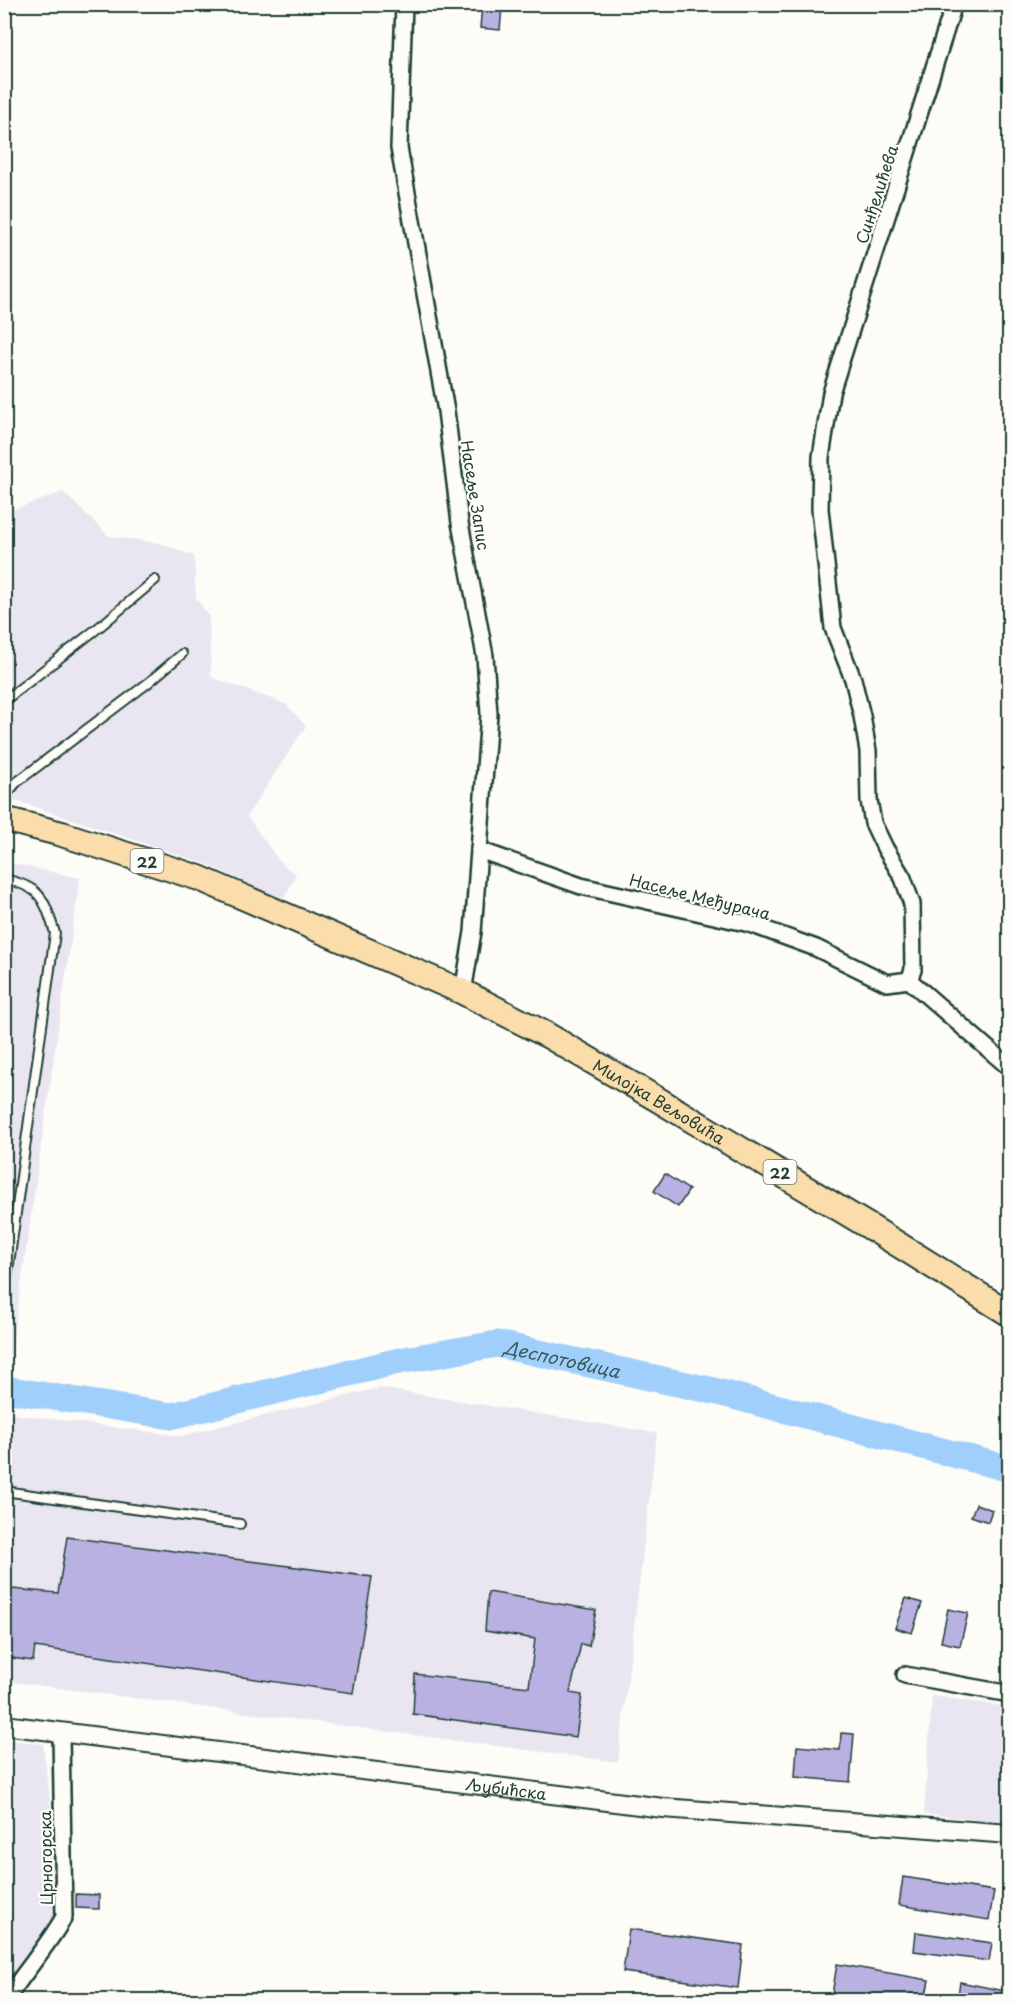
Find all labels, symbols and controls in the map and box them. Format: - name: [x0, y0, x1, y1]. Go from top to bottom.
- street label: Синђелићева: [849, 141, 903, 247]
- street label: Насеље Запис: [455, 438, 497, 552]
- road number: 22: [130, 849, 164, 873]
- street label: Насеље Међурача: [627, 867, 773, 925]
- street label: Милојка Вељовића: [589, 1052, 730, 1149]
- road number: 22: [764, 1160, 796, 1184]
- water label: Деспотовица: [500, 1332, 623, 1384]
- street label: Љубићска: [464, 1771, 548, 1805]
- street label: Црногорска: [32, 1810, 58, 1906]

